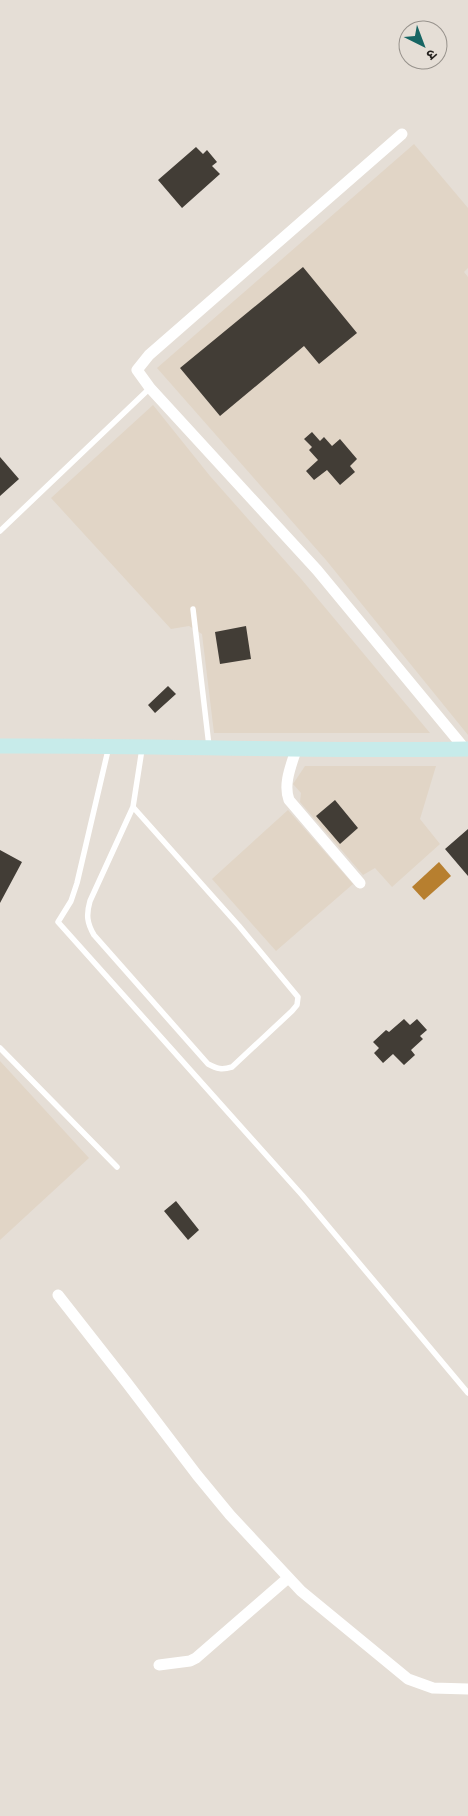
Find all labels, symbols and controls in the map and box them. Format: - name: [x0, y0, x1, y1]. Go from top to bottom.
- north arrow: [398, 20, 448, 70]
- text: उ: [422, 45, 441, 65]

